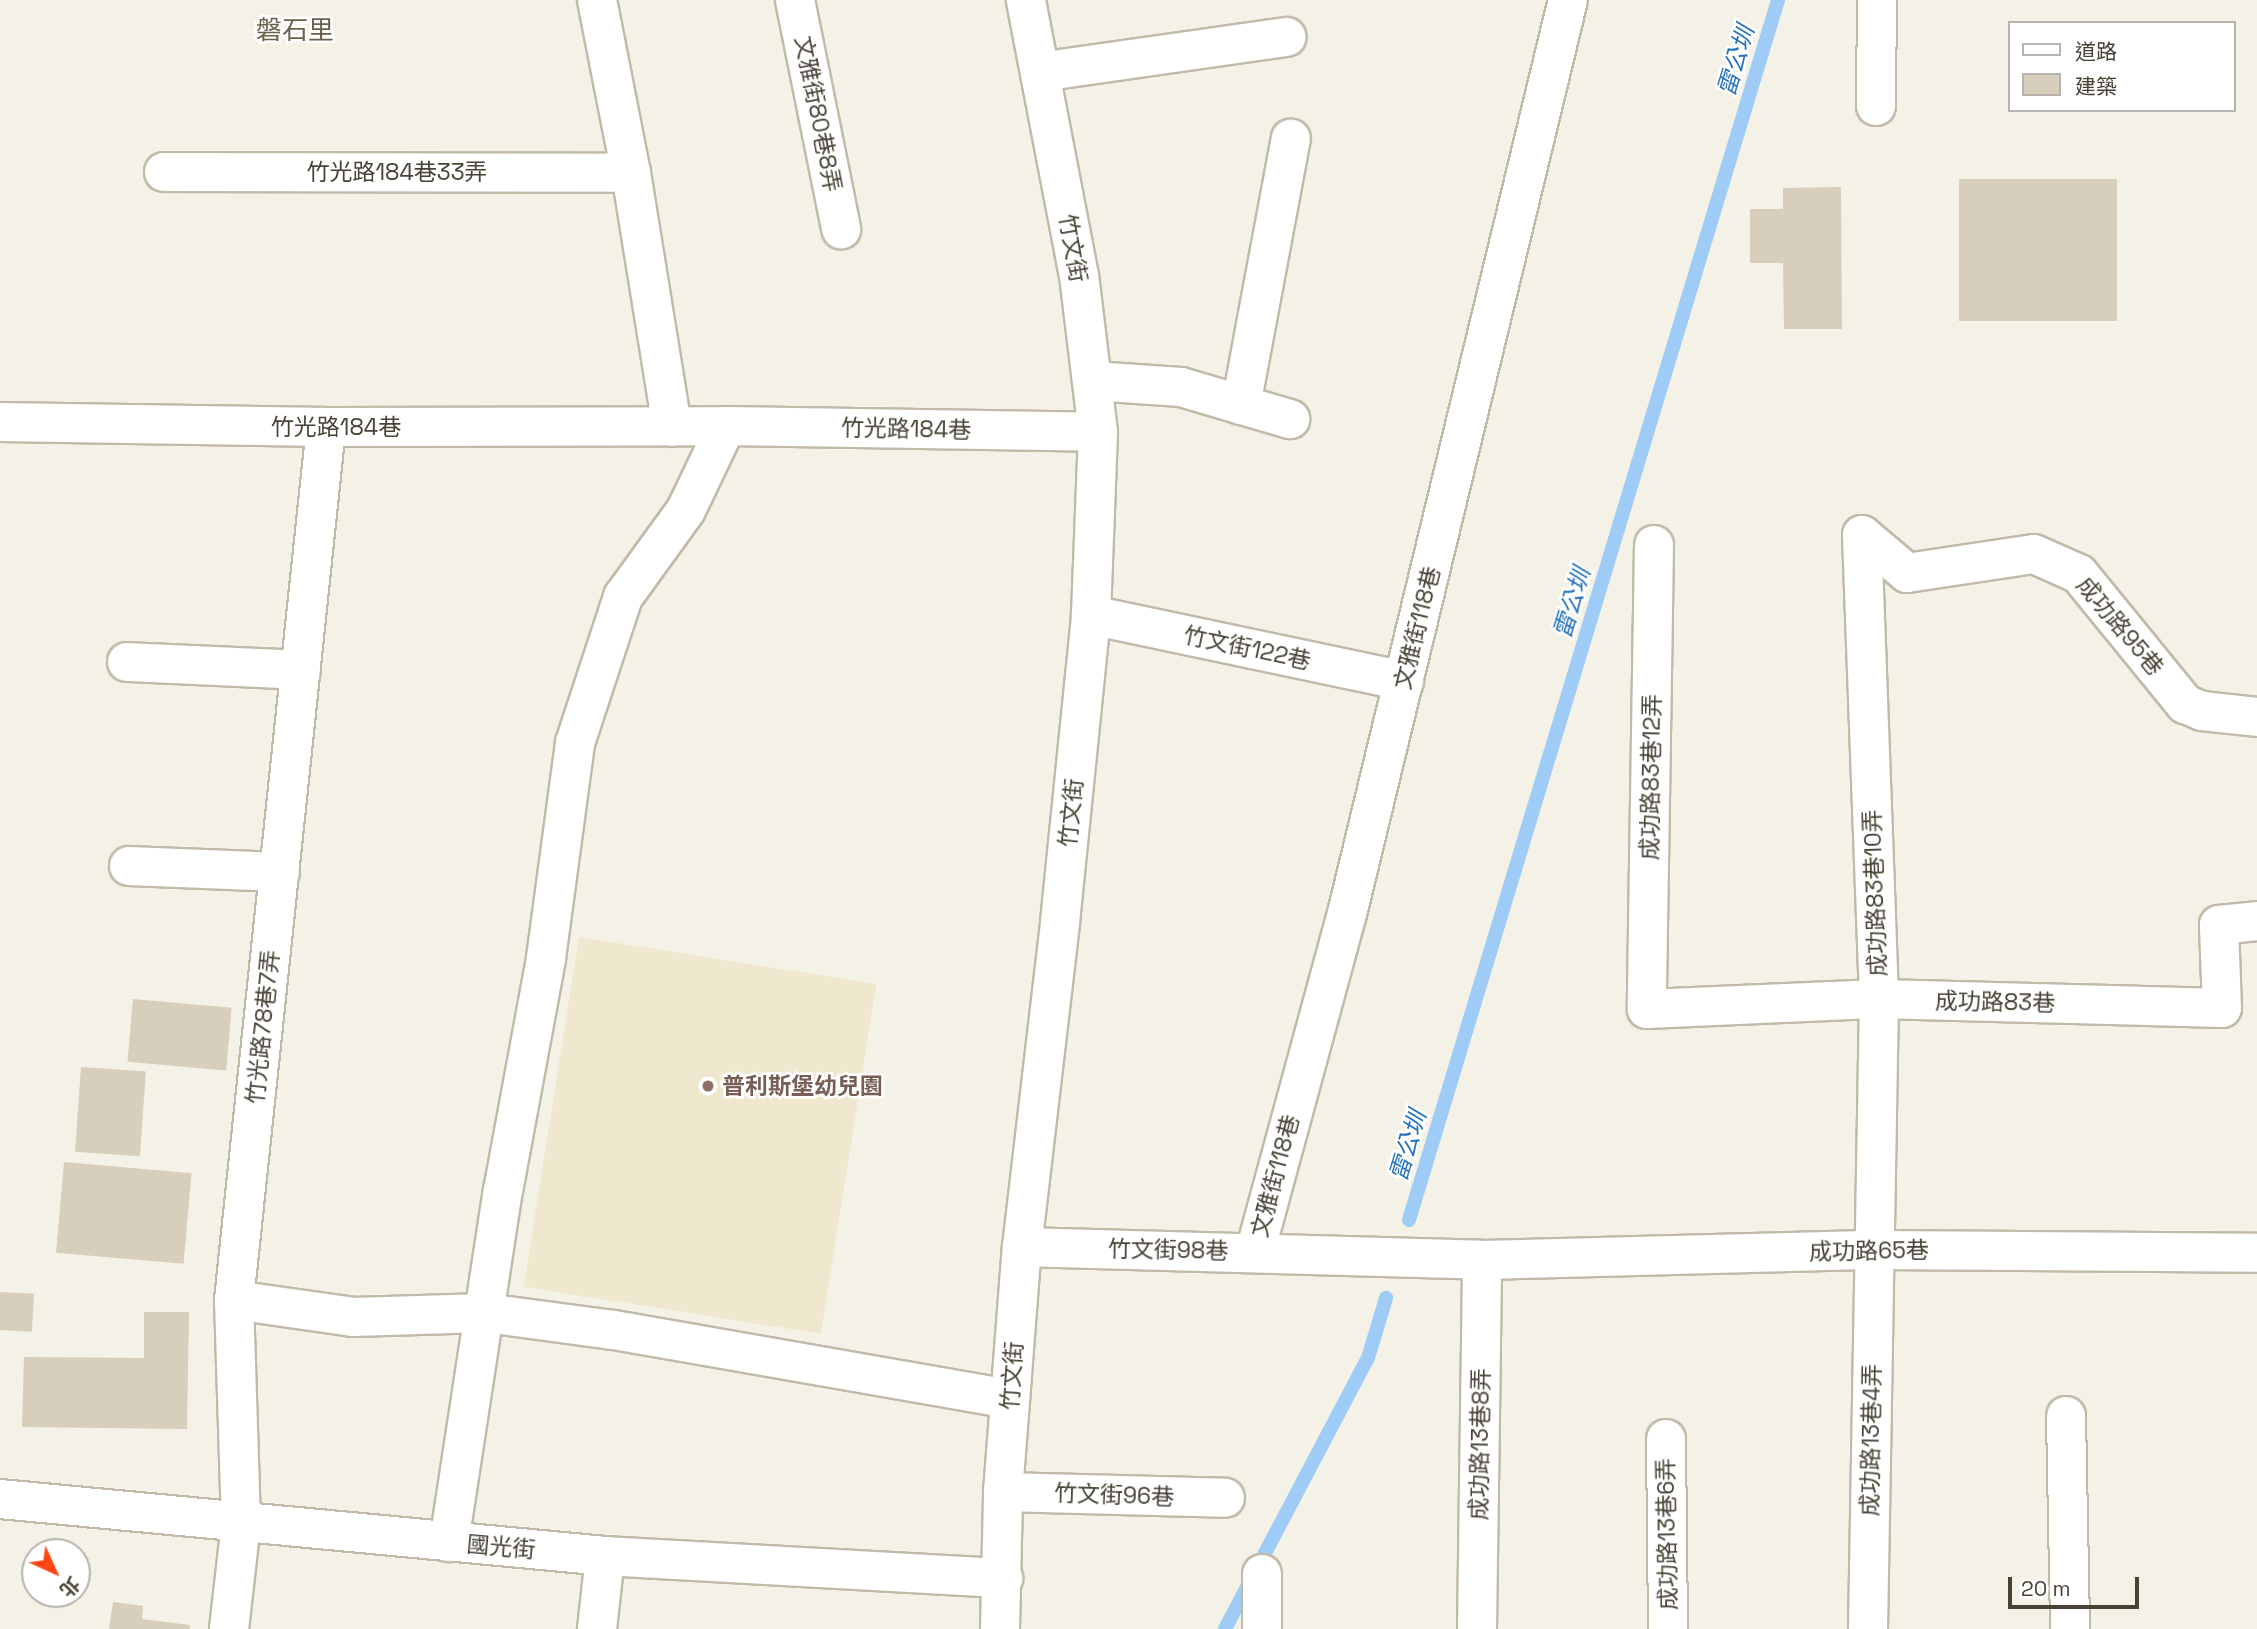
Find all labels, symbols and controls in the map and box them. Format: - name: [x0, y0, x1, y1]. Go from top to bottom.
- district label: 磐石里: [256, 15, 334, 47]
- legend: [2008, 21, 2236, 112]
- water label: 雷公圳: [1712, 22, 1760, 100]
- street label: 文雅街80巷8弄: [789, 34, 847, 194]
- text: 道路: [2075, 38, 2117, 65]
- text: 建築: [2075, 73, 2117, 100]
- street label: 竹光路184巷33弄: [306, 158, 488, 186]
- street label: 竹文街: [1053, 212, 1093, 284]
- street label: 竹光路184巷: [271, 413, 401, 441]
- street label: 竹光路184巷: [841, 414, 971, 444]
- street label: 文雅街118巷: [1388, 564, 1446, 692]
- water label: 雷公圳: [1548, 564, 1596, 642]
- street label: 成功路95巷: [2071, 571, 2169, 681]
- street label: 竹文街122巷: [1181, 621, 1313, 675]
- street label: 成功路83巷12弄: [1636, 693, 1666, 861]
- street label: 竹文街: [1054, 777, 1088, 849]
- street label: 成功路83巷10弄: [1858, 809, 1892, 977]
- street label: 竹光路78巷7弄: [241, 948, 285, 1106]
- street label: 成功路83巷: [1935, 987, 2055, 1017]
- place label: 普利斯堡幼兒園: [722, 1072, 883, 1100]
- marker: 普利斯堡幼兒園: [700, 1078, 716, 1094]
- water label: 雷公圳: [1384, 1107, 1432, 1185]
- street label: 文雅街118巷: [1245, 1112, 1305, 1240]
- street label: 竹文街98巷: [1108, 1235, 1228, 1265]
- street label: 成功路65巷: [1809, 1236, 1929, 1266]
- street label: 竹文街: [996, 1341, 1028, 1411]
- street label: 成功路13巷4弄: [1856, 1363, 1886, 1517]
- street label: 成功路13巷8弄: [1465, 1367, 1495, 1521]
- street label: 成功路13巷6弄: [1652, 1457, 1682, 1611]
- street label: 竹文街96巷: [1053, 1479, 1175, 1511]
- street label: 國光街: [465, 1530, 537, 1564]
- north arrow: [21, 1538, 91, 1608]
- scale bar: [2012, 1562, 2143, 1606]
- text: 北: [54, 1571, 85, 1602]
- text: 20 m: [2021, 1575, 2071, 1602]

